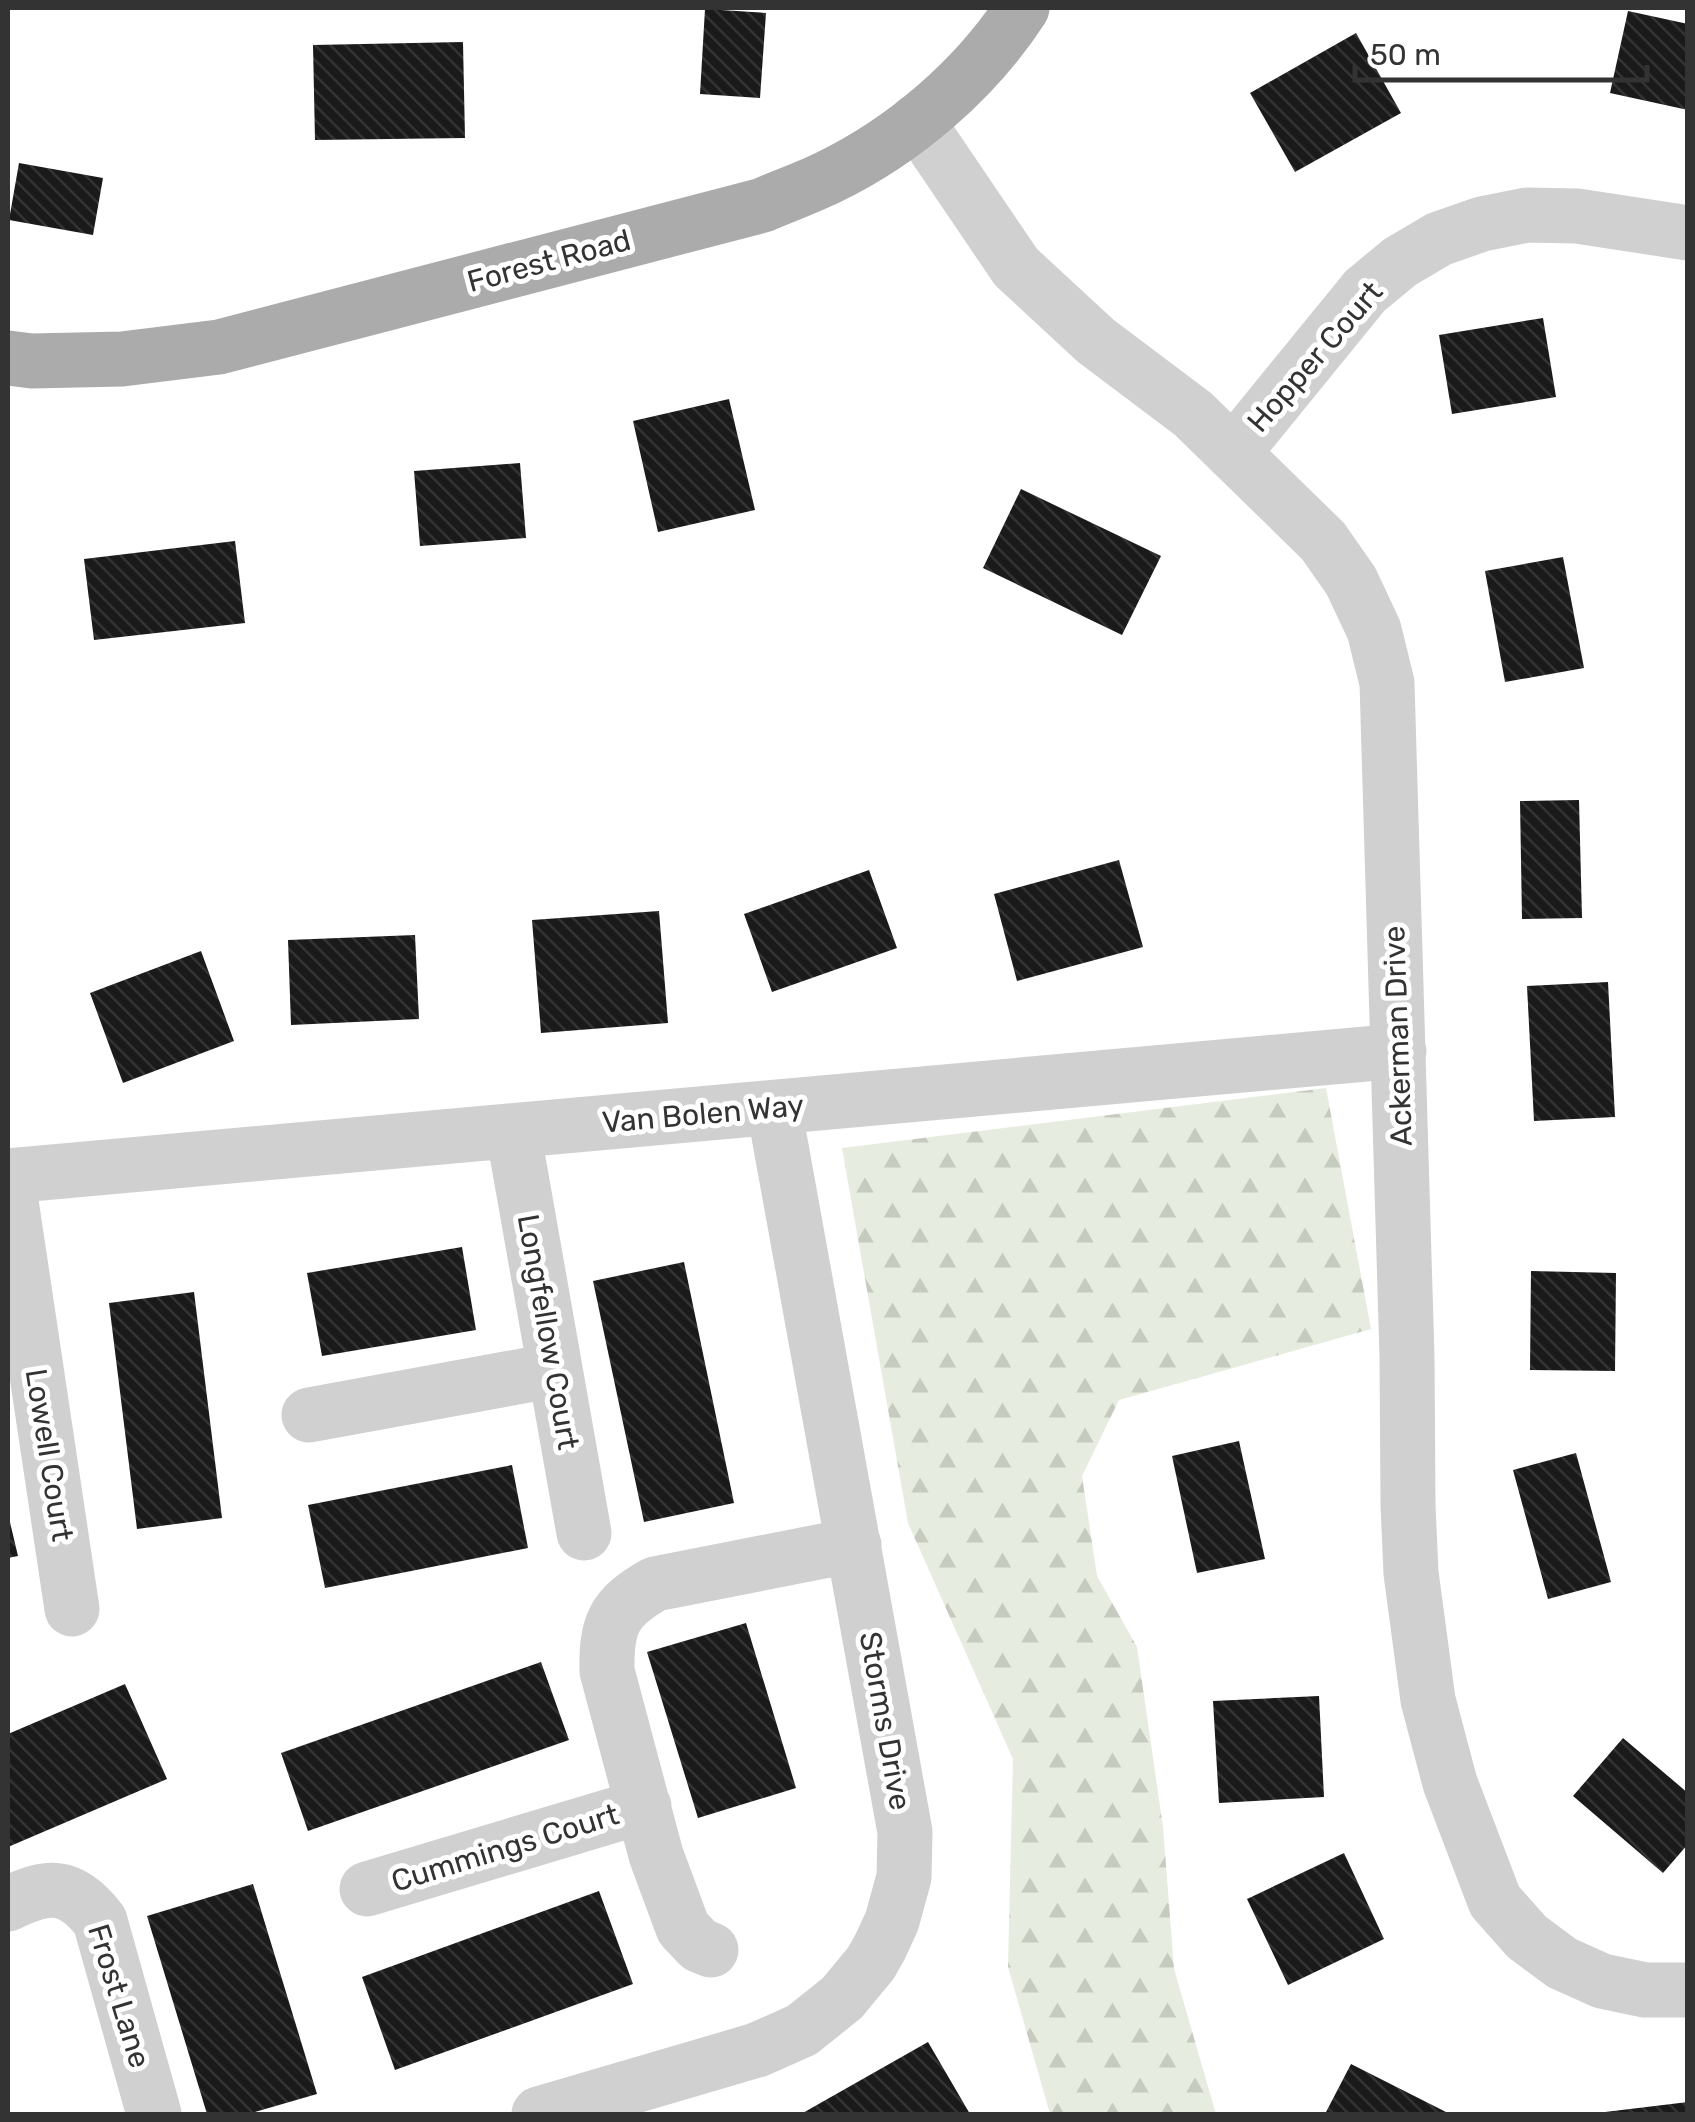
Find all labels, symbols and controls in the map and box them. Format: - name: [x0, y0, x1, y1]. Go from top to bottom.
- scale bar: [1355, 20, 1648, 82]
- text: 50 m: [1370, 37, 1441, 73]
- street label: Forest Road: [463, 222, 635, 300]
- street label: Hopper Court: [1240, 274, 1390, 440]
- street label: Ackerman Drive: [1376, 925, 1420, 1147]
- street label: Van Bolen Way: [601, 1087, 805, 1141]
- street label: Longfellow Court: [510, 1211, 586, 1453]
- street label: Lowell Court: [18, 1366, 80, 1544]
- street label: Storms Drive: [852, 1629, 918, 1813]
- street label: Cummings Court: [387, 1796, 623, 1900]
- street label: Frost Lane: [80, 1920, 158, 2072]

